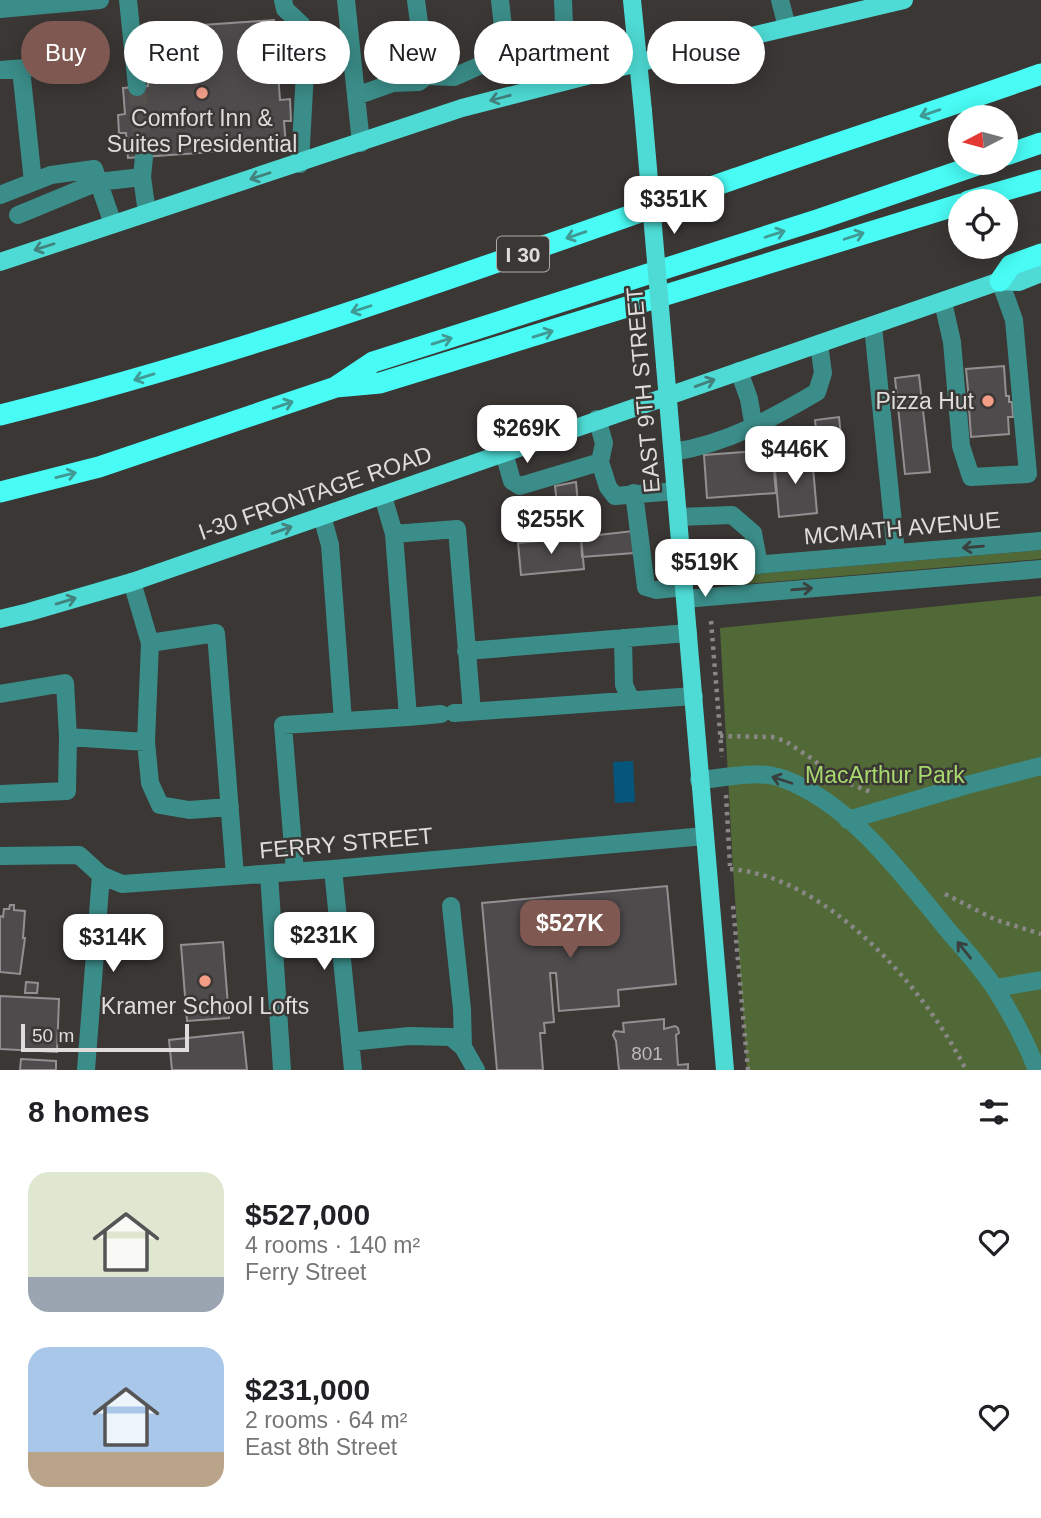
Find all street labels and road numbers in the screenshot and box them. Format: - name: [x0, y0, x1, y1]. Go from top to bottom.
- road number: I 30: [497, 236, 549, 272]
- street label: EAST 9TH STREET: [621, 286, 665, 494]
- street label: I-30 FRONTAGE ROAD: [195, 441, 435, 545]
- street label: MCMATH AVENUE: [803, 506, 1001, 550]
- street label: FERRY STREET: [258, 822, 434, 864]

